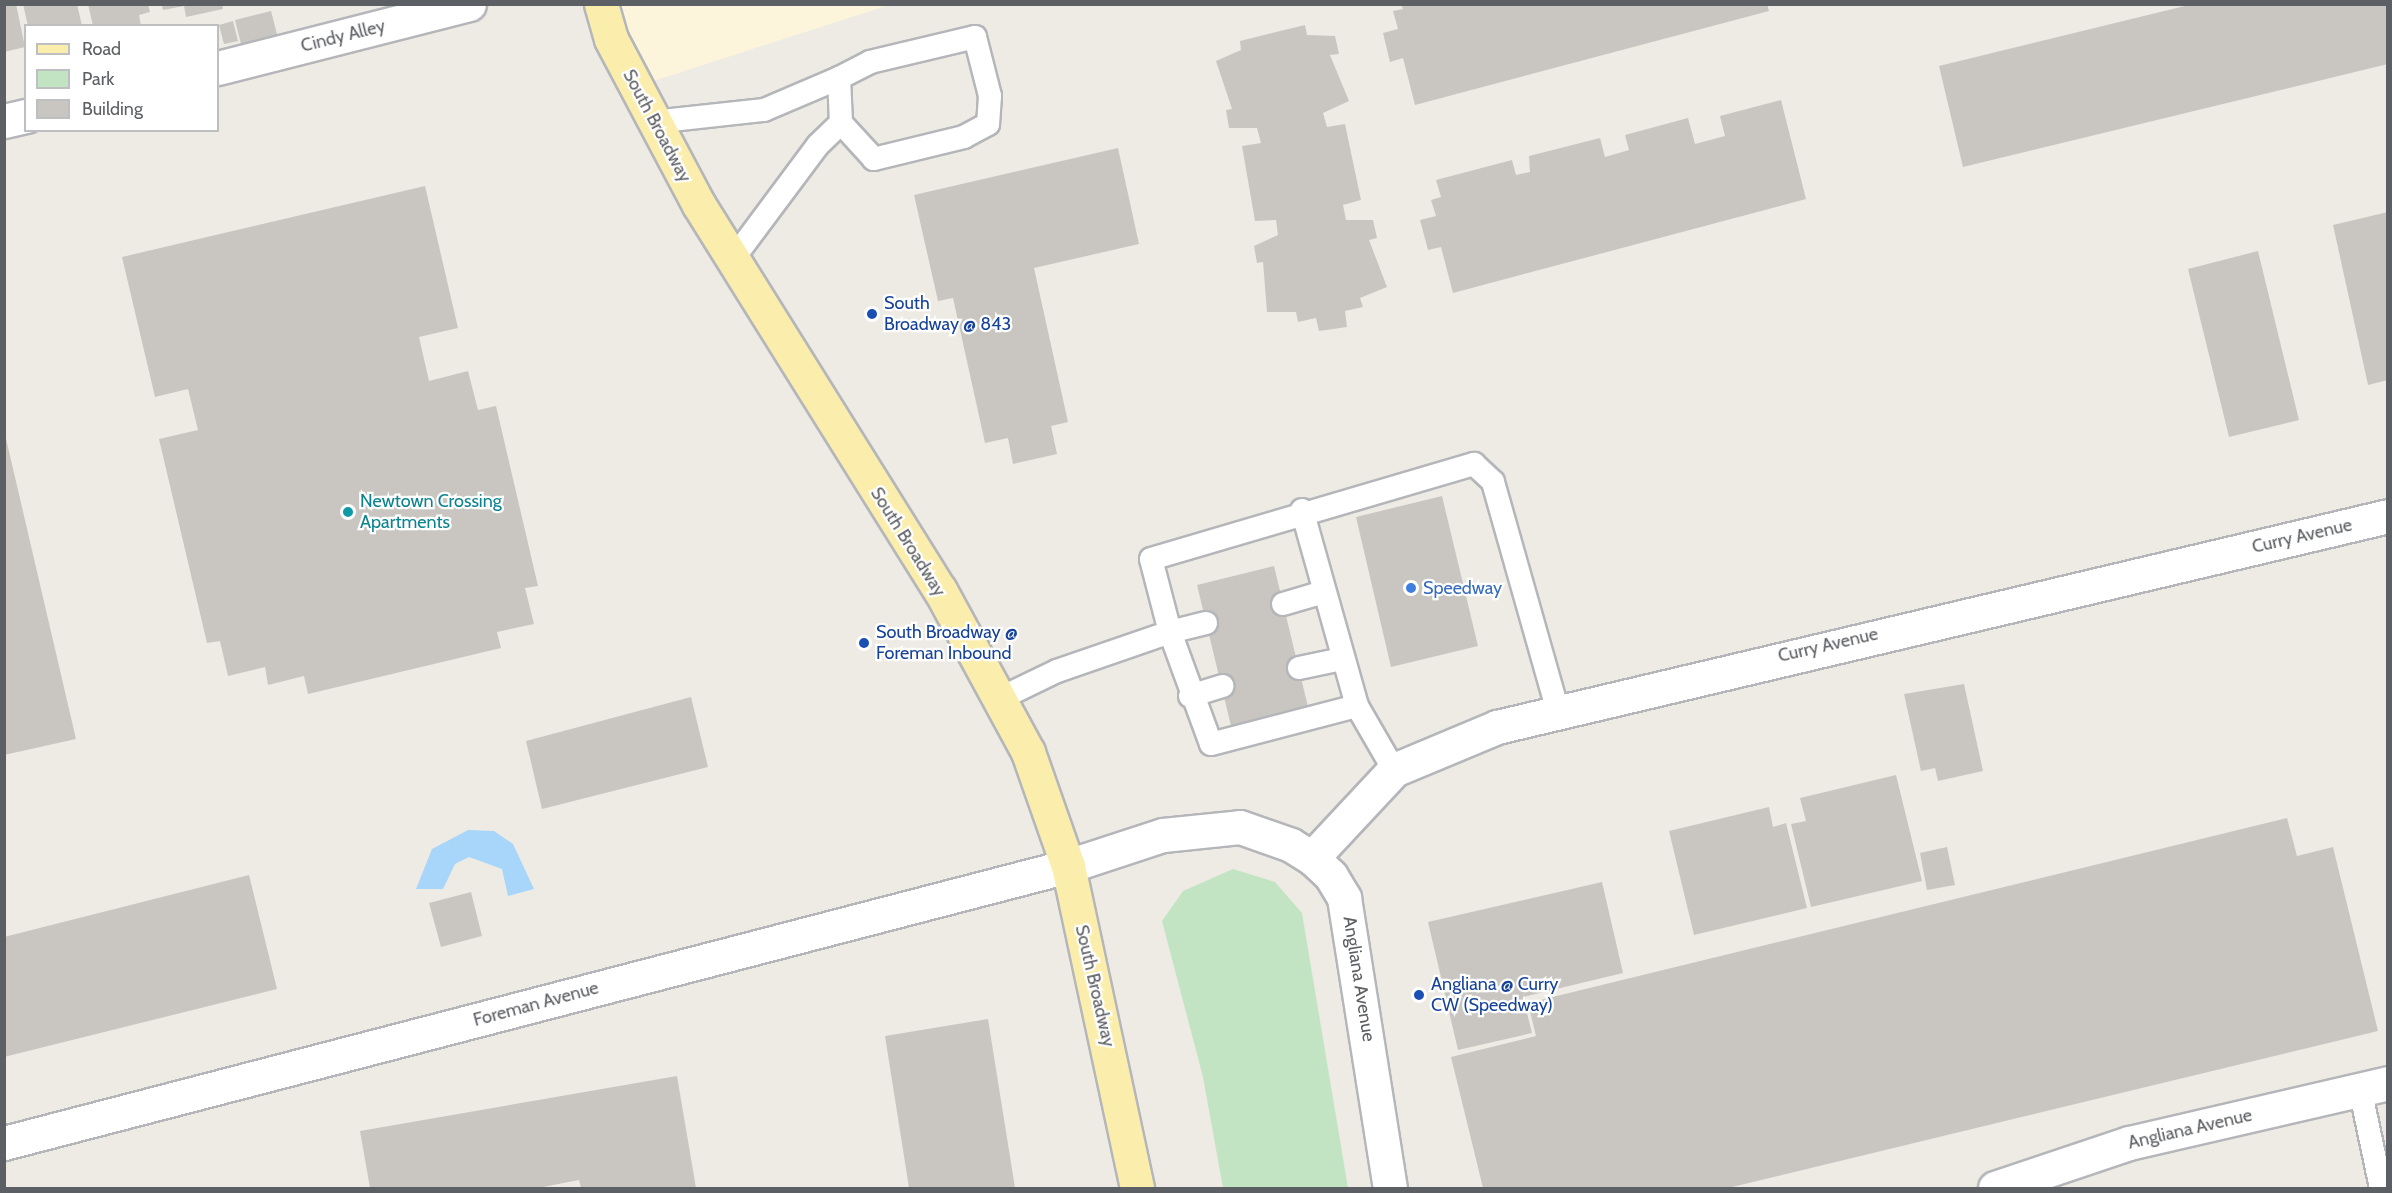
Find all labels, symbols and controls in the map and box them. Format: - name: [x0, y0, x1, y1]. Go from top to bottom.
- street label: Cindy Alley: [299, 15, 387, 57]
- legend: [24, 24, 219, 132]
- text: Road: [82, 38, 121, 60]
- street label: South Broadway: [618, 66, 696, 186]
- text: Park: [82, 68, 114, 90]
- text: Building: [82, 98, 143, 120]
- place label: South Broadway @ 843: [884, 293, 1011, 336]
- marker: South Broadway @ 843: [865, 307, 879, 321]
- street label: South Broadway: [866, 483, 950, 601]
- place label: Newtown Crossing Apartments: [360, 491, 502, 534]
- marker: Newtown Crossing Apartments: [341, 505, 355, 519]
- street label: Curry Avenue: [2250, 514, 2354, 558]
- place label: Speedway: [1423, 577, 1502, 599]
- marker: Speedway: [1404, 581, 1418, 595]
- place label: South Broadway @ Foreman Inbound: [876, 622, 1018, 664]
- street label: Curry Avenue: [1776, 623, 1880, 667]
- marker: South Broadway @ Foreman Inbound: [857, 636, 871, 650]
- street label: Angliana Avenue: [1338, 915, 1380, 1043]
- street label: South Broadway: [1070, 923, 1120, 1049]
- place label: Angliana @ Curry CW (Speedway): [1431, 974, 1558, 1016]
- street label: Foreman Avenue: [471, 977, 601, 1031]
- marker: Angliana @ Curry CW (Speedway): [1412, 988, 1426, 1002]
- street label: Angliana Avenue: [2126, 1104, 2254, 1154]

